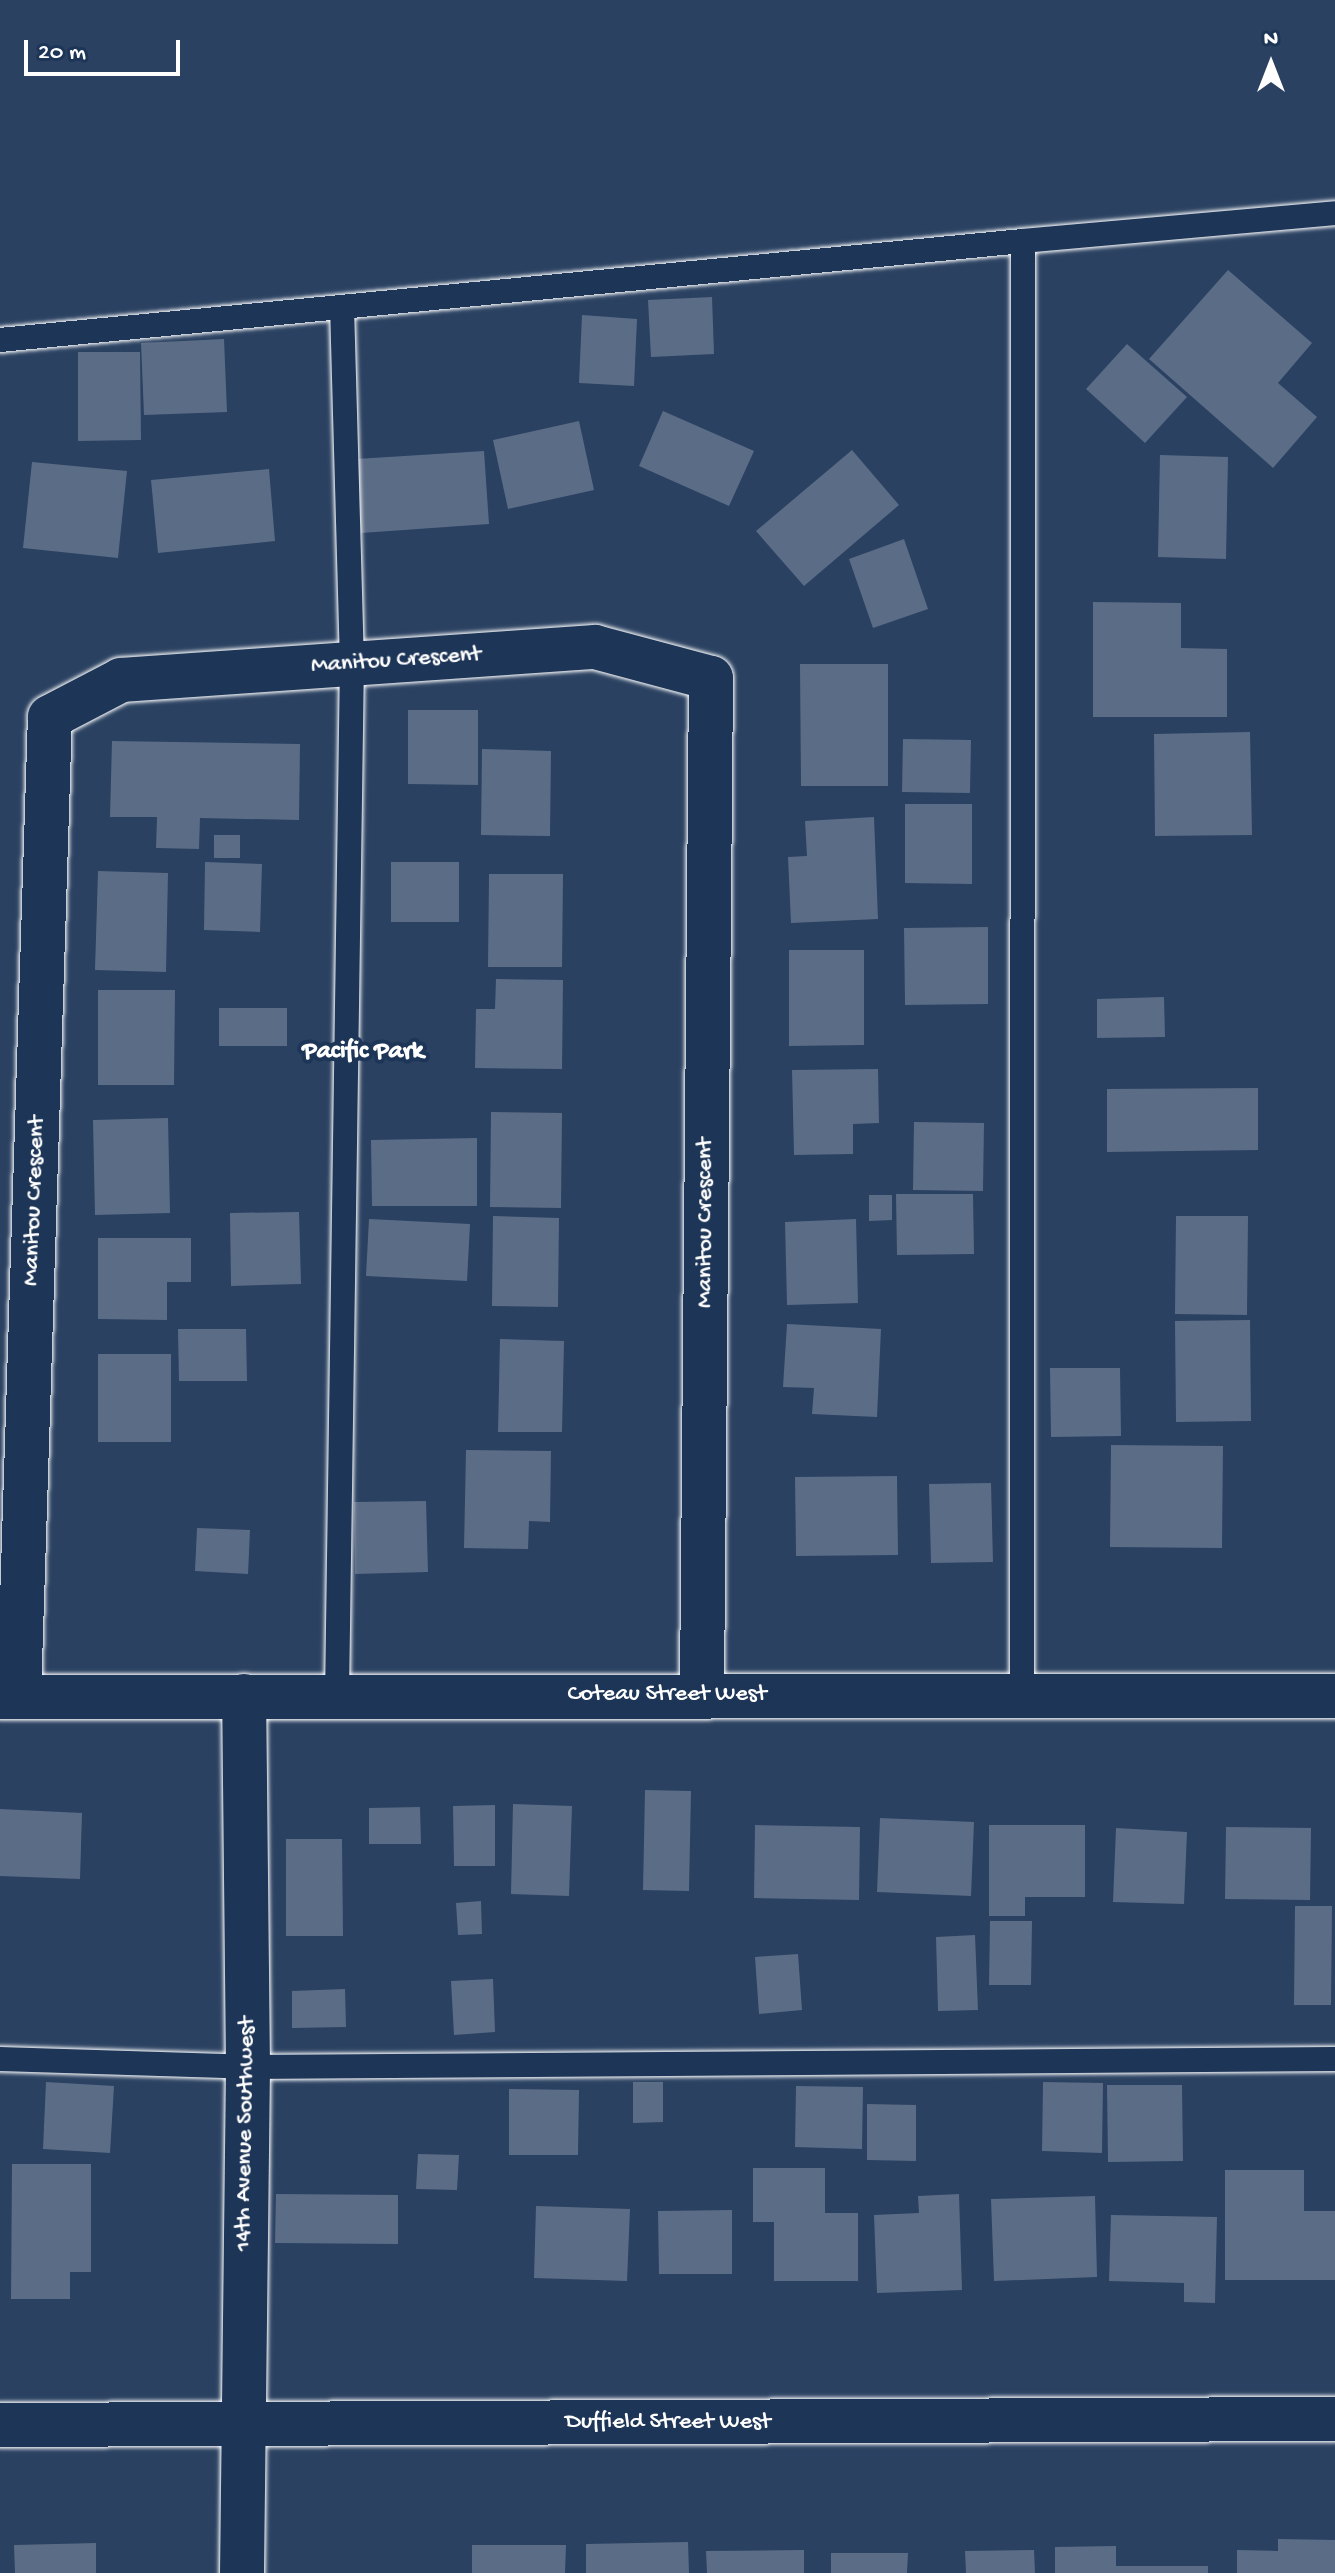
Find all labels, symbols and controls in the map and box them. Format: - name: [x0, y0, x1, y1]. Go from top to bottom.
- scale bar: [28, 24, 184, 74]
- north arrow: [1231, 24, 1311, 104]
- text: N: [1264, 27, 1278, 53]
- text: 20 m: [38, 39, 86, 68]
- street label: Manitou Crescent: [310, 641, 482, 681]
- district label: Pacific Park: [302, 1037, 424, 1069]
- street label: Manitou Crescent: [18, 1115, 52, 1287]
- street label: Manitou Crescent: [692, 1138, 720, 1308]
- street label: Coteau Street West: [567, 1681, 767, 1709]
- street label: 14th Avenue Southwest: [230, 2017, 262, 2251]
- street label: Duffield Street West: [565, 2409, 771, 2437]

